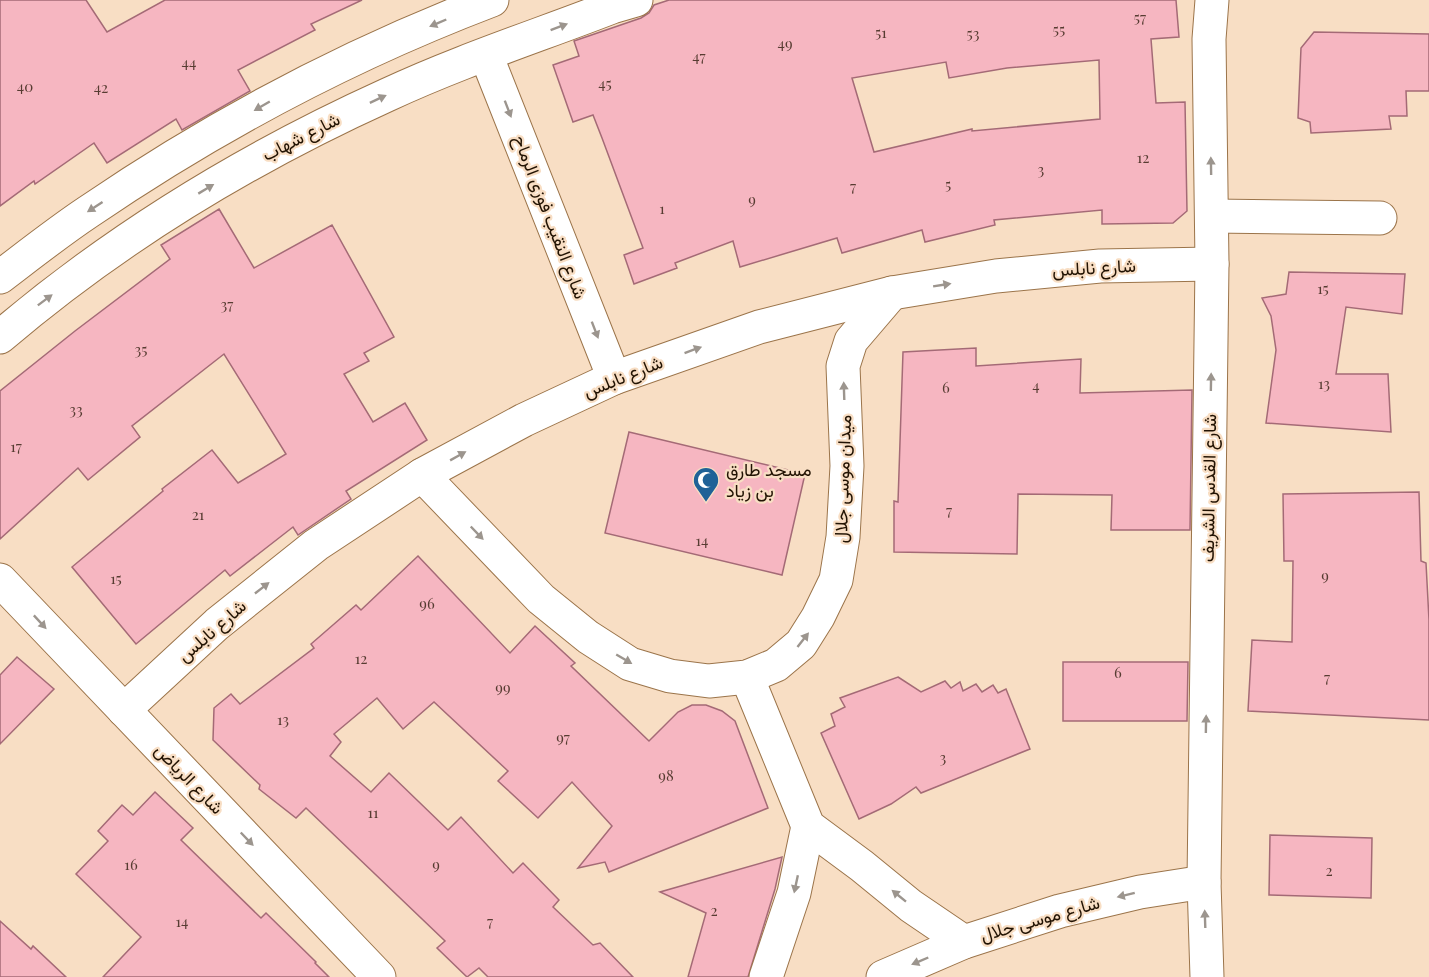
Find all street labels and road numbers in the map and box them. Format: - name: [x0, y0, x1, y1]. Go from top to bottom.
- street label: شارع شهاب: [258, 106, 344, 167]
- street label: شارع النقيب فوزى الرماح: [508, 131, 593, 302]
- street label: شارع نابلس: [1051, 253, 1136, 282]
- street label: شارع نابلس: [579, 349, 666, 404]
- street label: ميدان موسى جلال: [828, 414, 856, 544]
- street label: شارع القدس الشريف: [1195, 414, 1222, 562]
- street label: شارع نابلس: [172, 594, 252, 668]
- street label: شارع الرياض: [149, 738, 230, 820]
- street label: شارع موسى جلال: [977, 890, 1102, 947]

